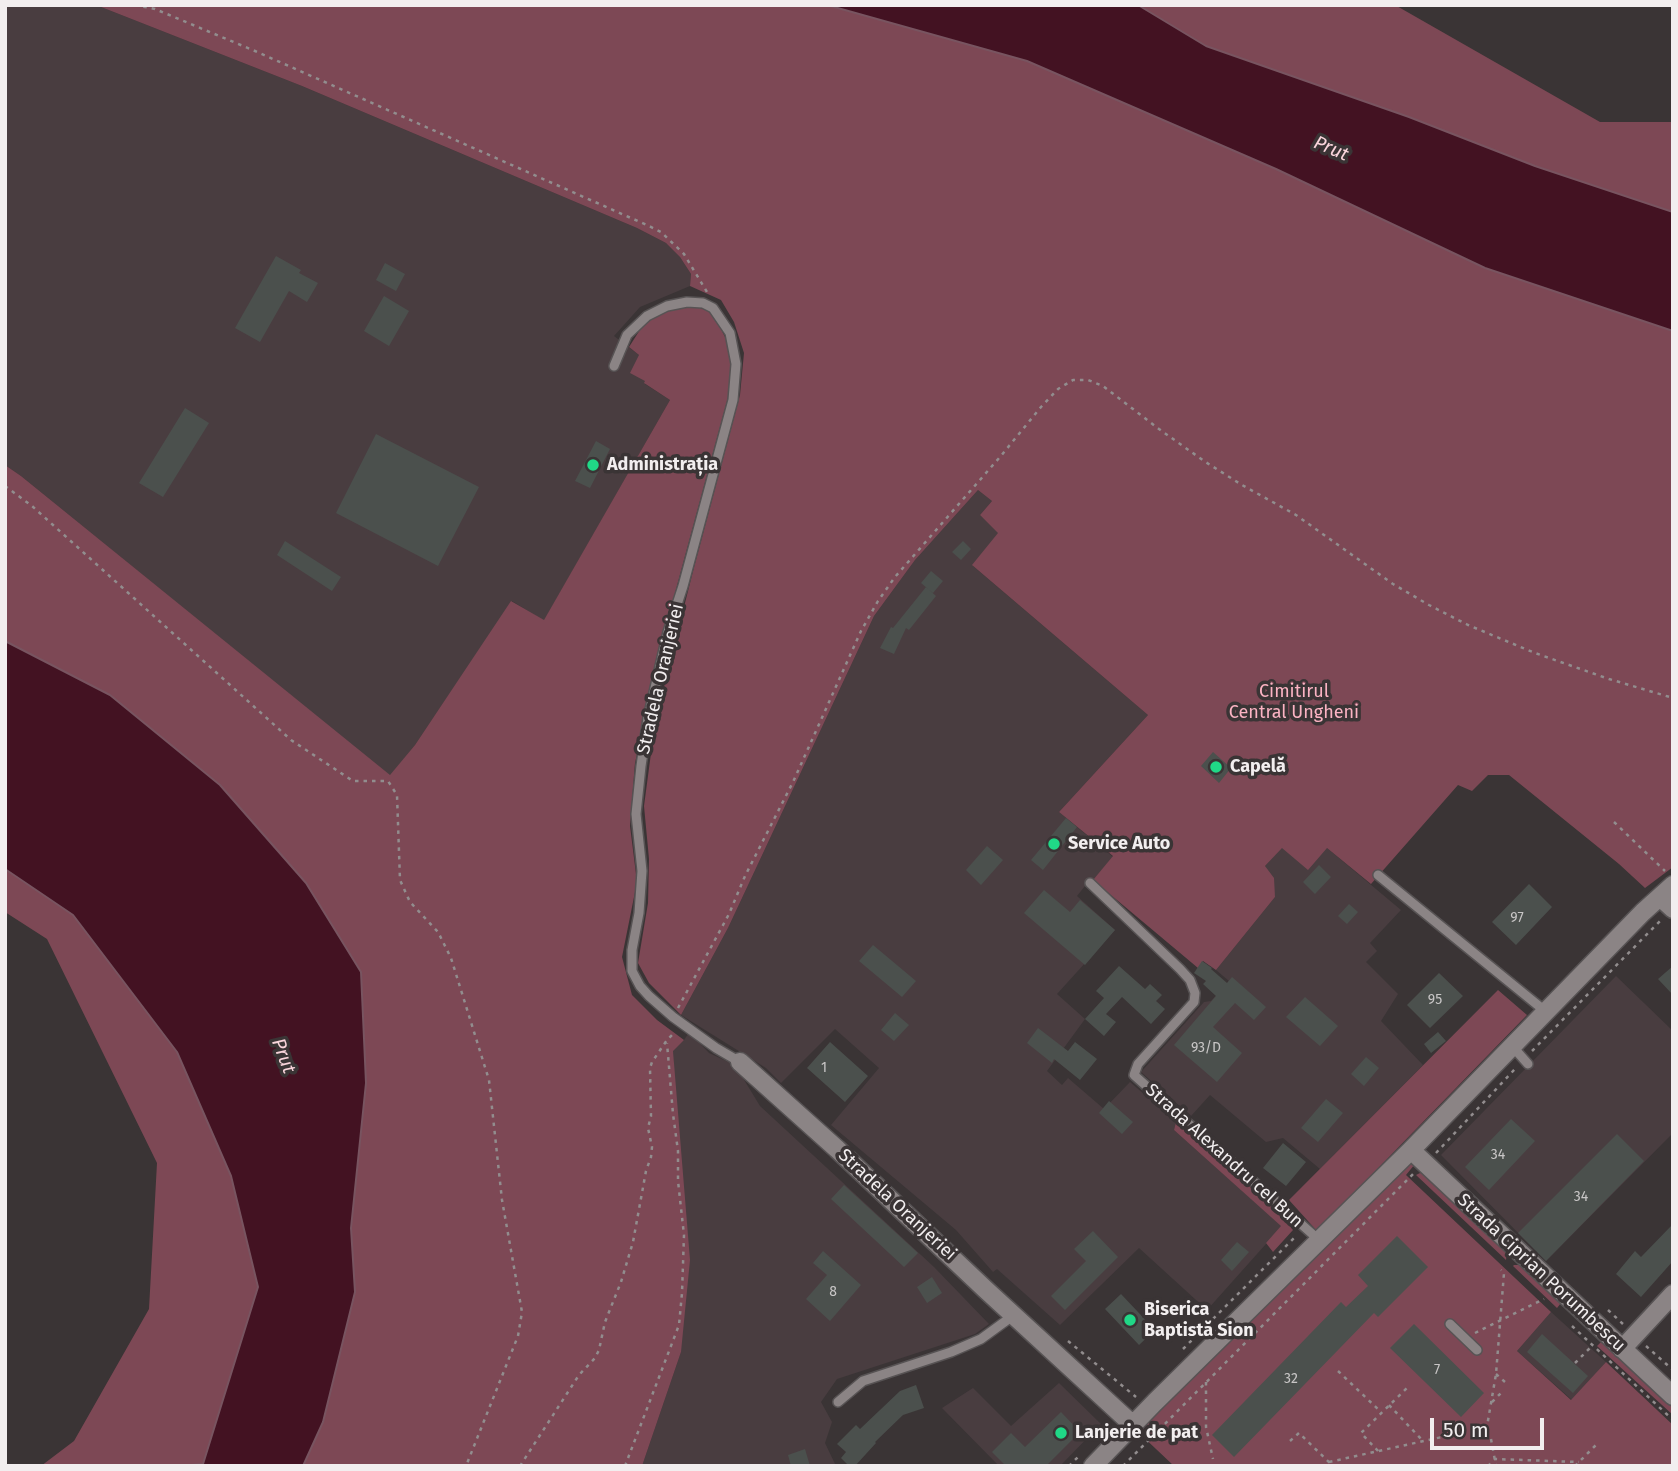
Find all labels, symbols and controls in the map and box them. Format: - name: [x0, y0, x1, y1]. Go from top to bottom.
- water label: Prut: [1310, 132, 1352, 166]
- place label: Administrația: [607, 454, 718, 476]
- marker: Administrația: [585, 457, 601, 473]
- street label: Stradela Oranjeriei: [633, 602, 689, 756]
- park label: Cimitirul Central Ungheni: [1229, 681, 1359, 724]
- place label: Capelă: [1230, 756, 1286, 778]
- marker: Capelă: [1208, 759, 1224, 775]
- place label: Service Auto: [1068, 833, 1170, 855]
- marker: Service Auto: [1046, 836, 1062, 852]
- house number: 97: [1510, 910, 1524, 926]
- house number: 95: [1428, 992, 1442, 1008]
- water label: Prut: [266, 1035, 300, 1077]
- house number: 93/D: [1191, 1040, 1221, 1056]
- house number: 1: [821, 1060, 827, 1076]
- street label: Strada Alexandru cel Bun: [1141, 1079, 1307, 1233]
- street label: Stradela Oranjeriei: [833, 1145, 961, 1265]
- house number: 34: [1491, 1147, 1505, 1163]
- street label: Strada Ciprian Porumbescu: [1453, 1189, 1629, 1357]
- house number: 34: [1574, 1189, 1588, 1205]
- house number: 8: [829, 1284, 837, 1300]
- place label: Biserica Baptistă Sion: [1144, 1299, 1254, 1342]
- marker: Biserica Baptistă Sion: [1122, 1312, 1138, 1328]
- house number: 7: [1434, 1362, 1440, 1378]
- house number: 32: [1284, 1371, 1298, 1387]
- scale bar: [1433, 1404, 1547, 1448]
- text: 50 m: [1443, 1417, 1489, 1443]
- place label: Lanjerie de pat: [1075, 1422, 1198, 1444]
- marker: Lanjerie de pat: [1053, 1425, 1069, 1441]

